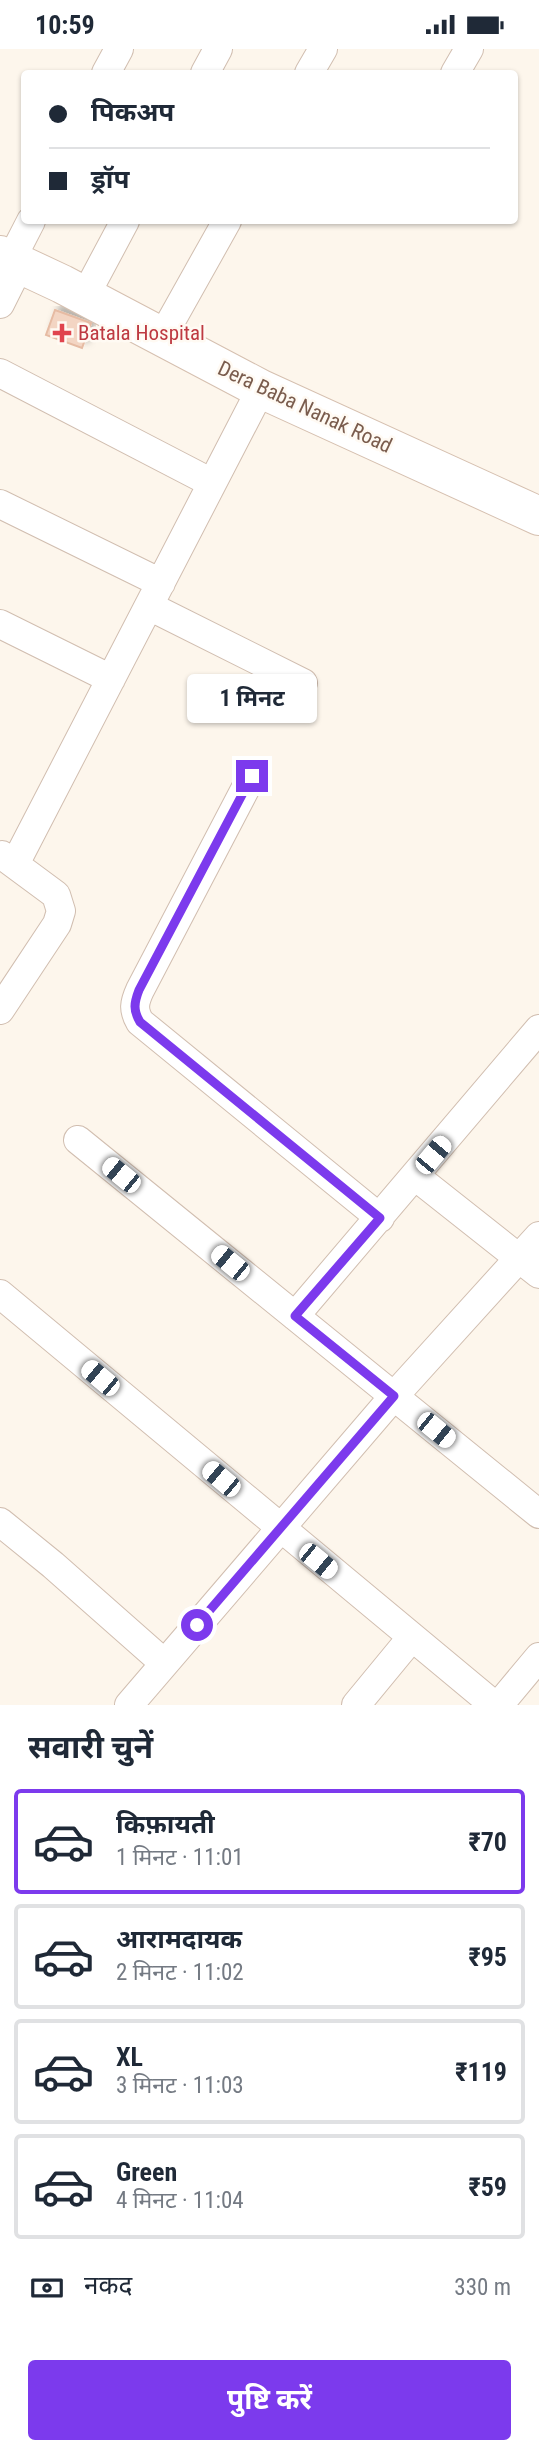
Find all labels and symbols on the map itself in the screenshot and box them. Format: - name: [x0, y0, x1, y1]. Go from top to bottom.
- place label: Batala Hospital: [78, 321, 205, 345]
- marker: Batala Hospital: [52, 323, 72, 343]
- street label: Dera Baba Nanak Road: [214, 356, 396, 458]
- callout: 1 मिनट: [187, 675, 317, 723]
- route end: [236, 760, 268, 792]
- car: [412, 1132, 455, 1178]
- car: [99, 1154, 144, 1196]
- car: [208, 1242, 253, 1284]
- car: [78, 1356, 123, 1400]
- car: [414, 1409, 459, 1451]
- car: [199, 1457, 244, 1501]
- car: [296, 1540, 341, 1582]
- route start: [181, 1609, 213, 1641]

